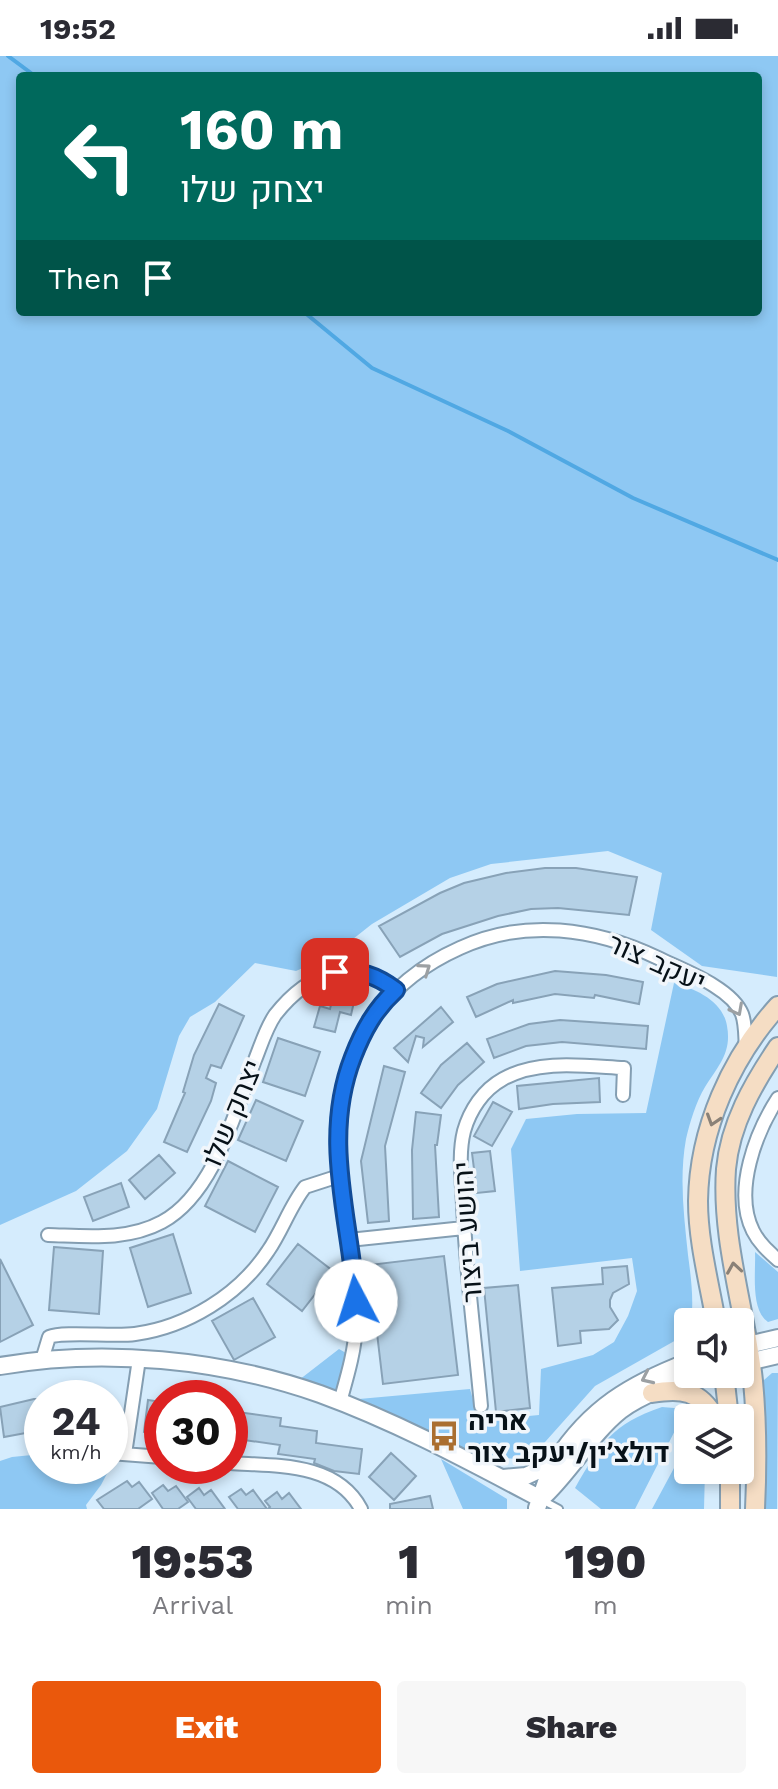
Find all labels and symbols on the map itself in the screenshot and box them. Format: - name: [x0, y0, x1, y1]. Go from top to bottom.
- street label: יעקב צור: [603, 926, 711, 999]
- pin: [301, 938, 369, 1006]
- one-way arrow: [416, 964, 430, 979]
- one-way arrow: [728, 1002, 743, 1016]
- street label: יצחק שלו: [195, 1055, 270, 1171]
- one-way arrow: [706, 1112, 722, 1126]
- street label: יהושע ביצור: [446, 1160, 489, 1304]
- position arrow: [314, 1259, 398, 1343]
- one-way arrow: [726, 1261, 743, 1275]
- one-way arrow: [641, 1369, 656, 1385]
- speed limit sign: 30: [144, 1380, 248, 1484]
- place label: אריה דולצ׳ין/יעקב צור: [468, 1404, 669, 1469]
- bus stop icon: אריה דולצ׳ין/יעקב צור: [427, 1419, 461, 1453]

